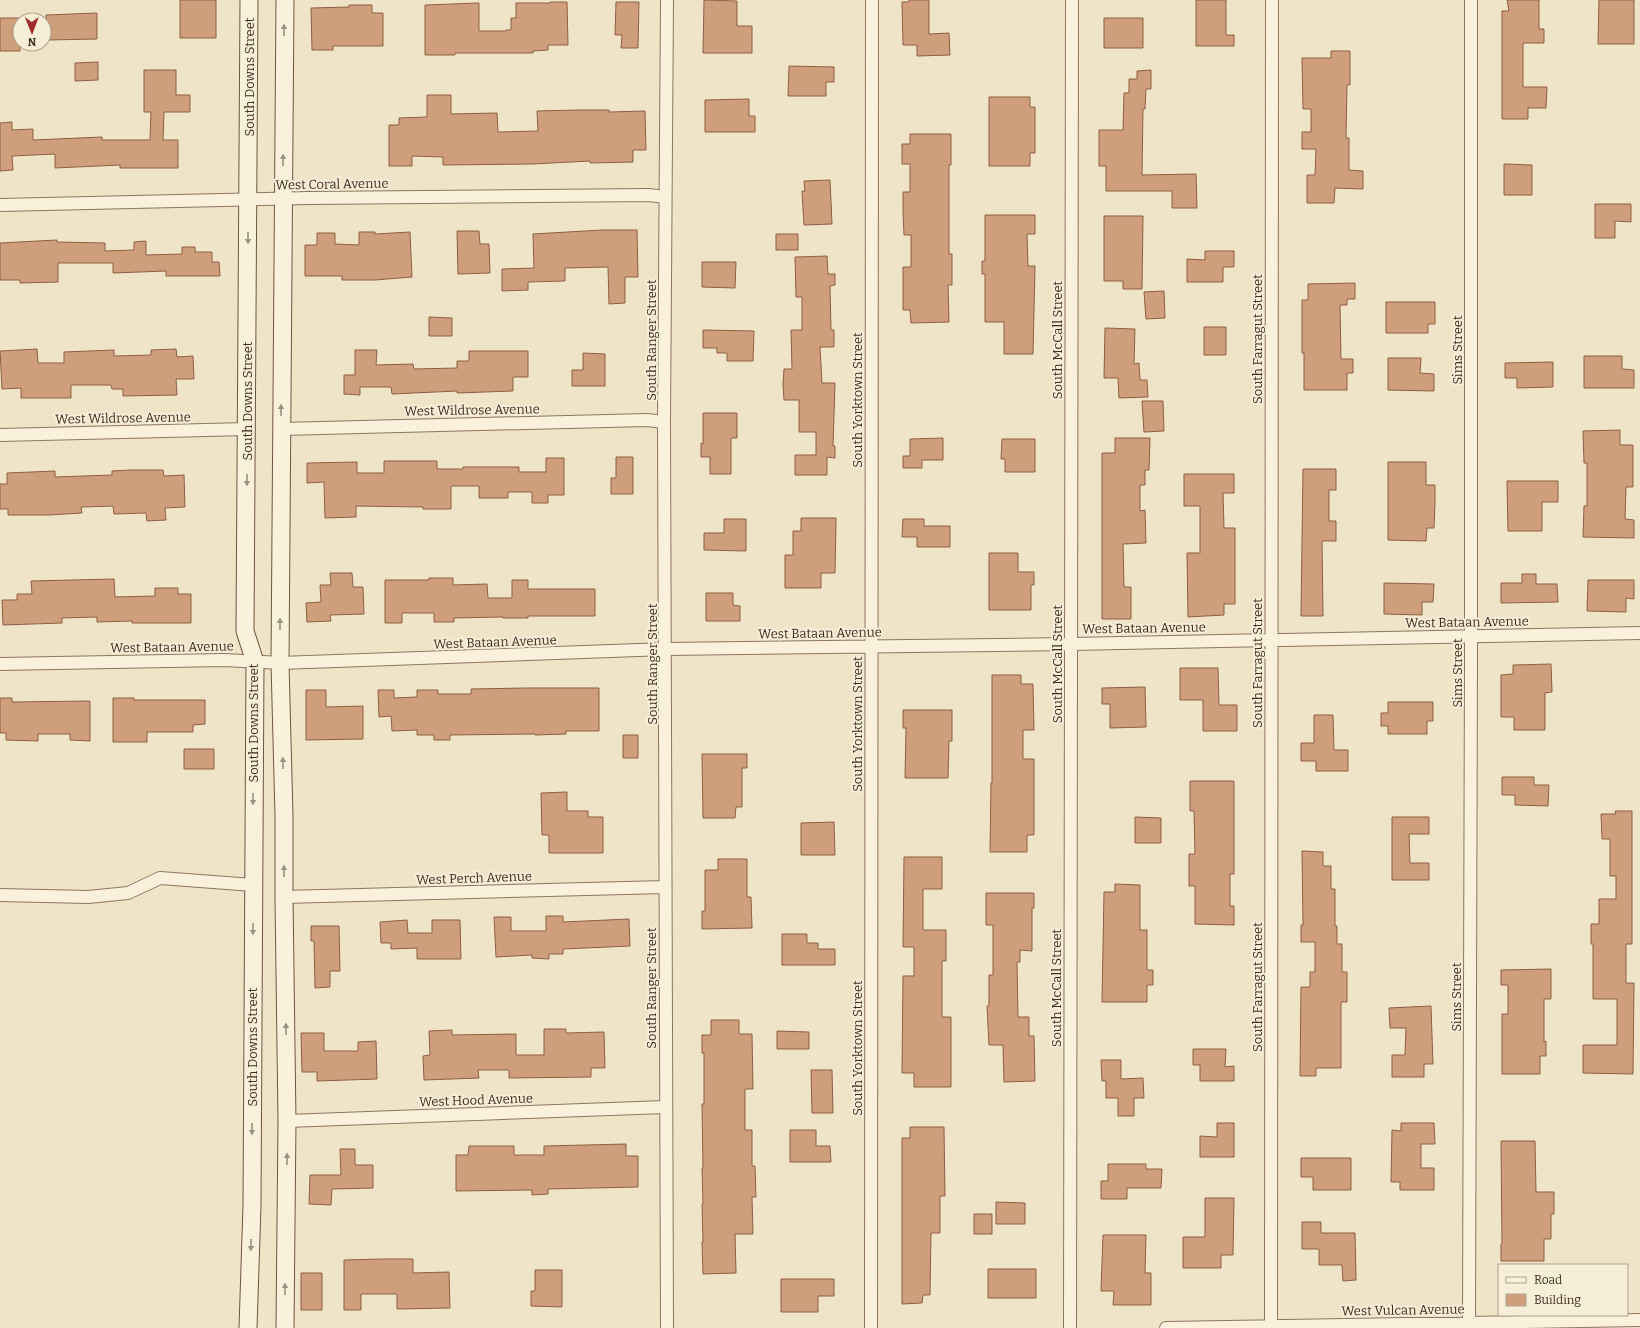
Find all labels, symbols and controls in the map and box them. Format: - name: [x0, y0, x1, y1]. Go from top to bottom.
- north arrow: [12, 12, 52, 52]
- street label: South Downs Street: [242, 17, 257, 136]
- one-way arrow: [281, 23, 287, 36]
- text: N: [27, 35, 37, 48]
- one-way arrow: [280, 153, 286, 166]
- street label: West Coral Avenue: [275, 176, 389, 192]
- one-way arrow: [245, 232, 251, 245]
- street label: South Farragut Street: [1250, 274, 1265, 404]
- street label: South Ranger Street: [644, 279, 659, 401]
- street label: South McCall Street: [1050, 280, 1065, 399]
- street label: Sims Street: [1450, 315, 1465, 385]
- street label: South Yorktown Street: [850, 332, 865, 468]
- street label: South Downs Street: [240, 341, 255, 460]
- street label: West Wildrose Avenue: [404, 401, 540, 419]
- one-way arrow: [278, 403, 284, 416]
- street label: West Wildrose Avenue: [55, 409, 191, 427]
- one-way arrow: [244, 474, 250, 487]
- street label: South Farragut Street: [1250, 598, 1265, 728]
- street label: South Ranger Street: [645, 603, 660, 725]
- street label: South McCall Street: [1050, 604, 1065, 723]
- street label: West Bataan Avenue: [1405, 613, 1529, 631]
- one-way arrow: [277, 617, 283, 630]
- street label: West Bataan Avenue: [1082, 619, 1206, 637]
- street label: West Bataan Avenue: [758, 624, 882, 642]
- street label: West Bataan Avenue: [433, 632, 557, 652]
- street label: West Bataan Avenue: [110, 638, 234, 656]
- street label: Sims Street: [1450, 638, 1465, 708]
- street label: South Yorktown Street: [850, 656, 865, 792]
- street label: South Downs Street: [246, 663, 261, 782]
- one-way arrow: [279, 757, 286, 769]
- one-way arrow: [250, 793, 256, 806]
- one-way arrow: [281, 864, 287, 877]
- street label: West Perch Avenue: [416, 868, 532, 888]
- street label: South Farragut Street: [1250, 922, 1265, 1052]
- one-way arrow: [250, 923, 256, 936]
- street label: South Ranger Street: [644, 927, 659, 1049]
- street label: South McCall Street: [1049, 928, 1064, 1047]
- street label: Sims Street: [1449, 962, 1464, 1032]
- street label: South Yorktown Street: [850, 980, 865, 1116]
- street label: South Downs Street: [245, 987, 260, 1106]
- one-way arrow: [282, 1023, 289, 1035]
- street label: West Hood Avenue: [419, 1091, 533, 1109]
- one-way arrow: [249, 1123, 255, 1136]
- one-way arrow: [283, 1153, 290, 1165]
- one-way arrow: [247, 1239, 254, 1251]
- legend: [1498, 1264, 1628, 1316]
- text: Road: [1534, 1273, 1562, 1287]
- one-way arrow: [282, 1282, 288, 1295]
- text: Building: [1534, 1293, 1581, 1307]
- street label: West Vulcan Avenue: [1341, 1301, 1465, 1319]

